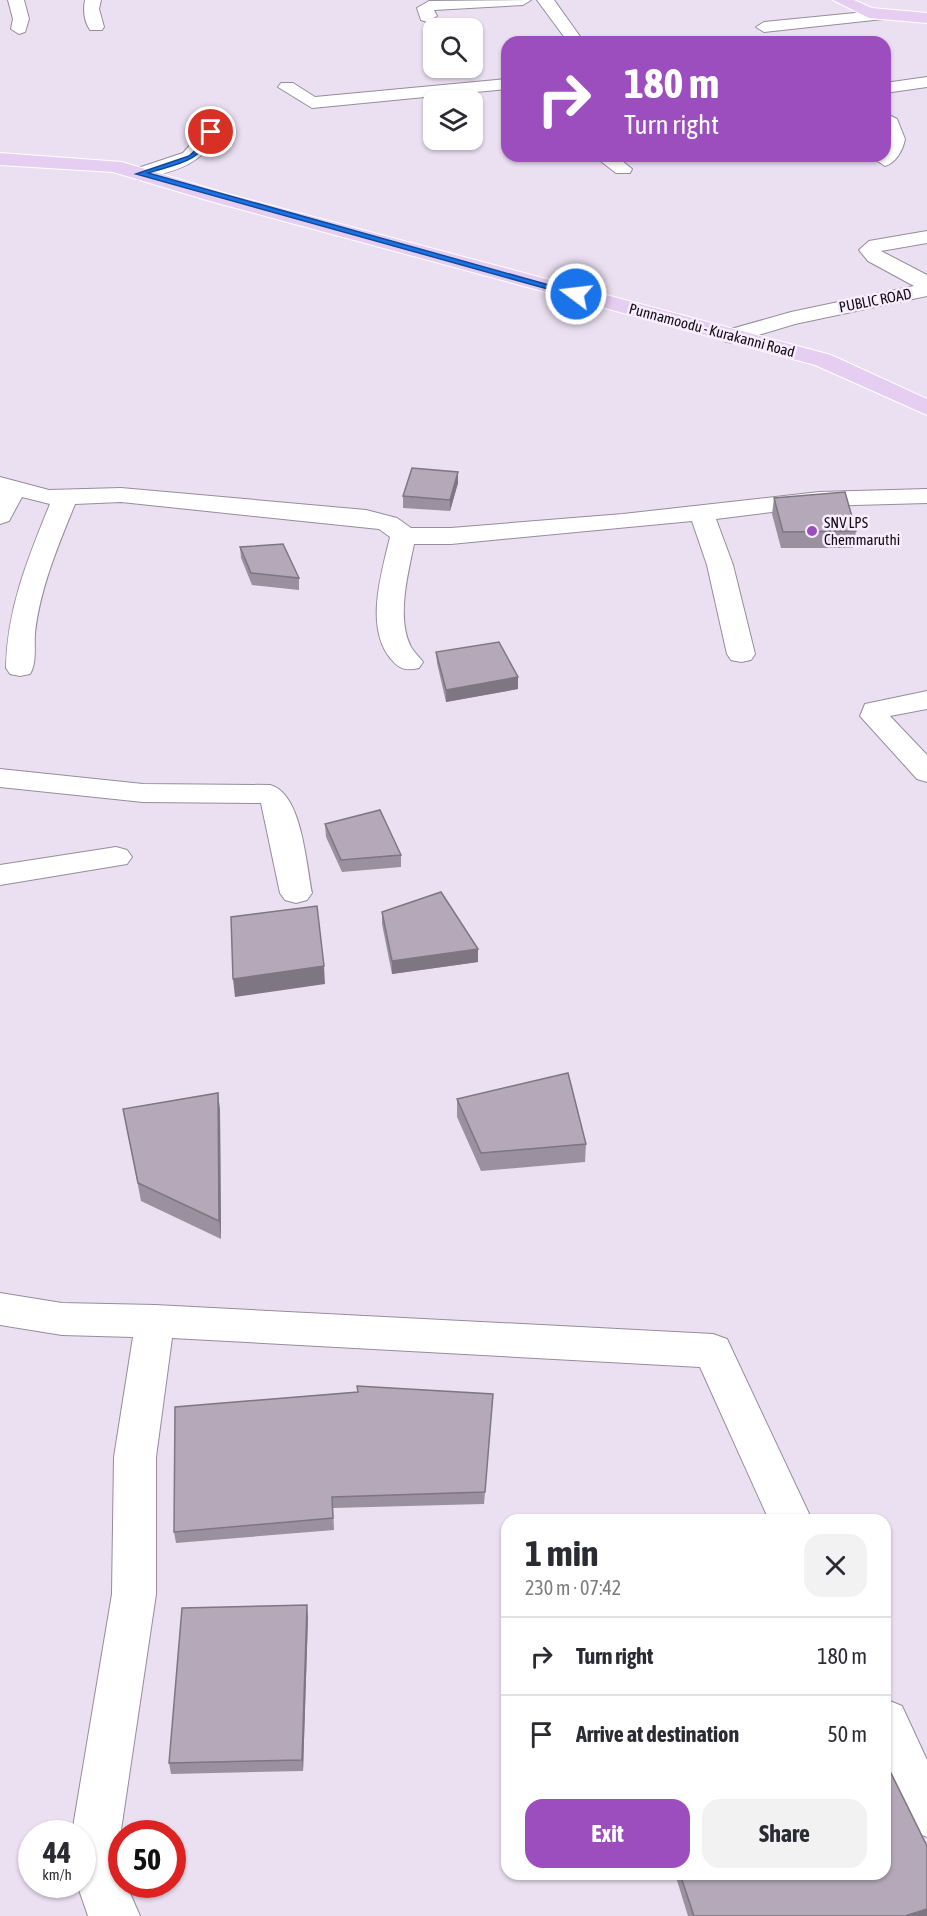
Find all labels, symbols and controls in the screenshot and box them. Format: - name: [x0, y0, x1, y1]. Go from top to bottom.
- map controls: [423, 18, 483, 150]
- button: search: [423, 18, 483, 78]
- text: 180 m: [624, 59, 719, 107]
- icon: right: [525, 60, 603, 138]
- button: layers: [423, 90, 483, 150]
- pin: [185, 106, 236, 157]
- text: Turn right: [624, 109, 719, 140]
- icon: arrive: [194, 115, 227, 148]
- position arrow: [544, 262, 608, 326]
- street label: PUBLIC ROAD: [837, 285, 913, 315]
- street label: Punnamoodu - Kurakanni Road: [627, 300, 797, 360]
- place label: SNV LPS Chemmaruthi: [824, 514, 900, 548]
- marker: SNV LPS Chemmaruthi: [805, 524, 819, 538]
- text: 1 min: [525, 1532, 599, 1574]
- button: close: [804, 1534, 867, 1597]
- text: 230 m · 07:42: [525, 1576, 621, 1599]
- icon: right: [525, 1640, 558, 1673]
- text: Turn right: [576, 1643, 653, 1669]
- text: 180 m: [817, 1643, 867, 1669]
- icon: arrive: [525, 1718, 558, 1751]
- text: Arrive at destination: [576, 1721, 739, 1747]
- text: 50 m: [827, 1721, 867, 1747]
- button: Exit: [525, 1799, 690, 1868]
- button: Share: [702, 1799, 867, 1868]
- speed limit sign: 50: [108, 1820, 186, 1898]
- text: 44: [43, 1835, 71, 1869]
- text: km/h: [42, 1866, 72, 1883]

